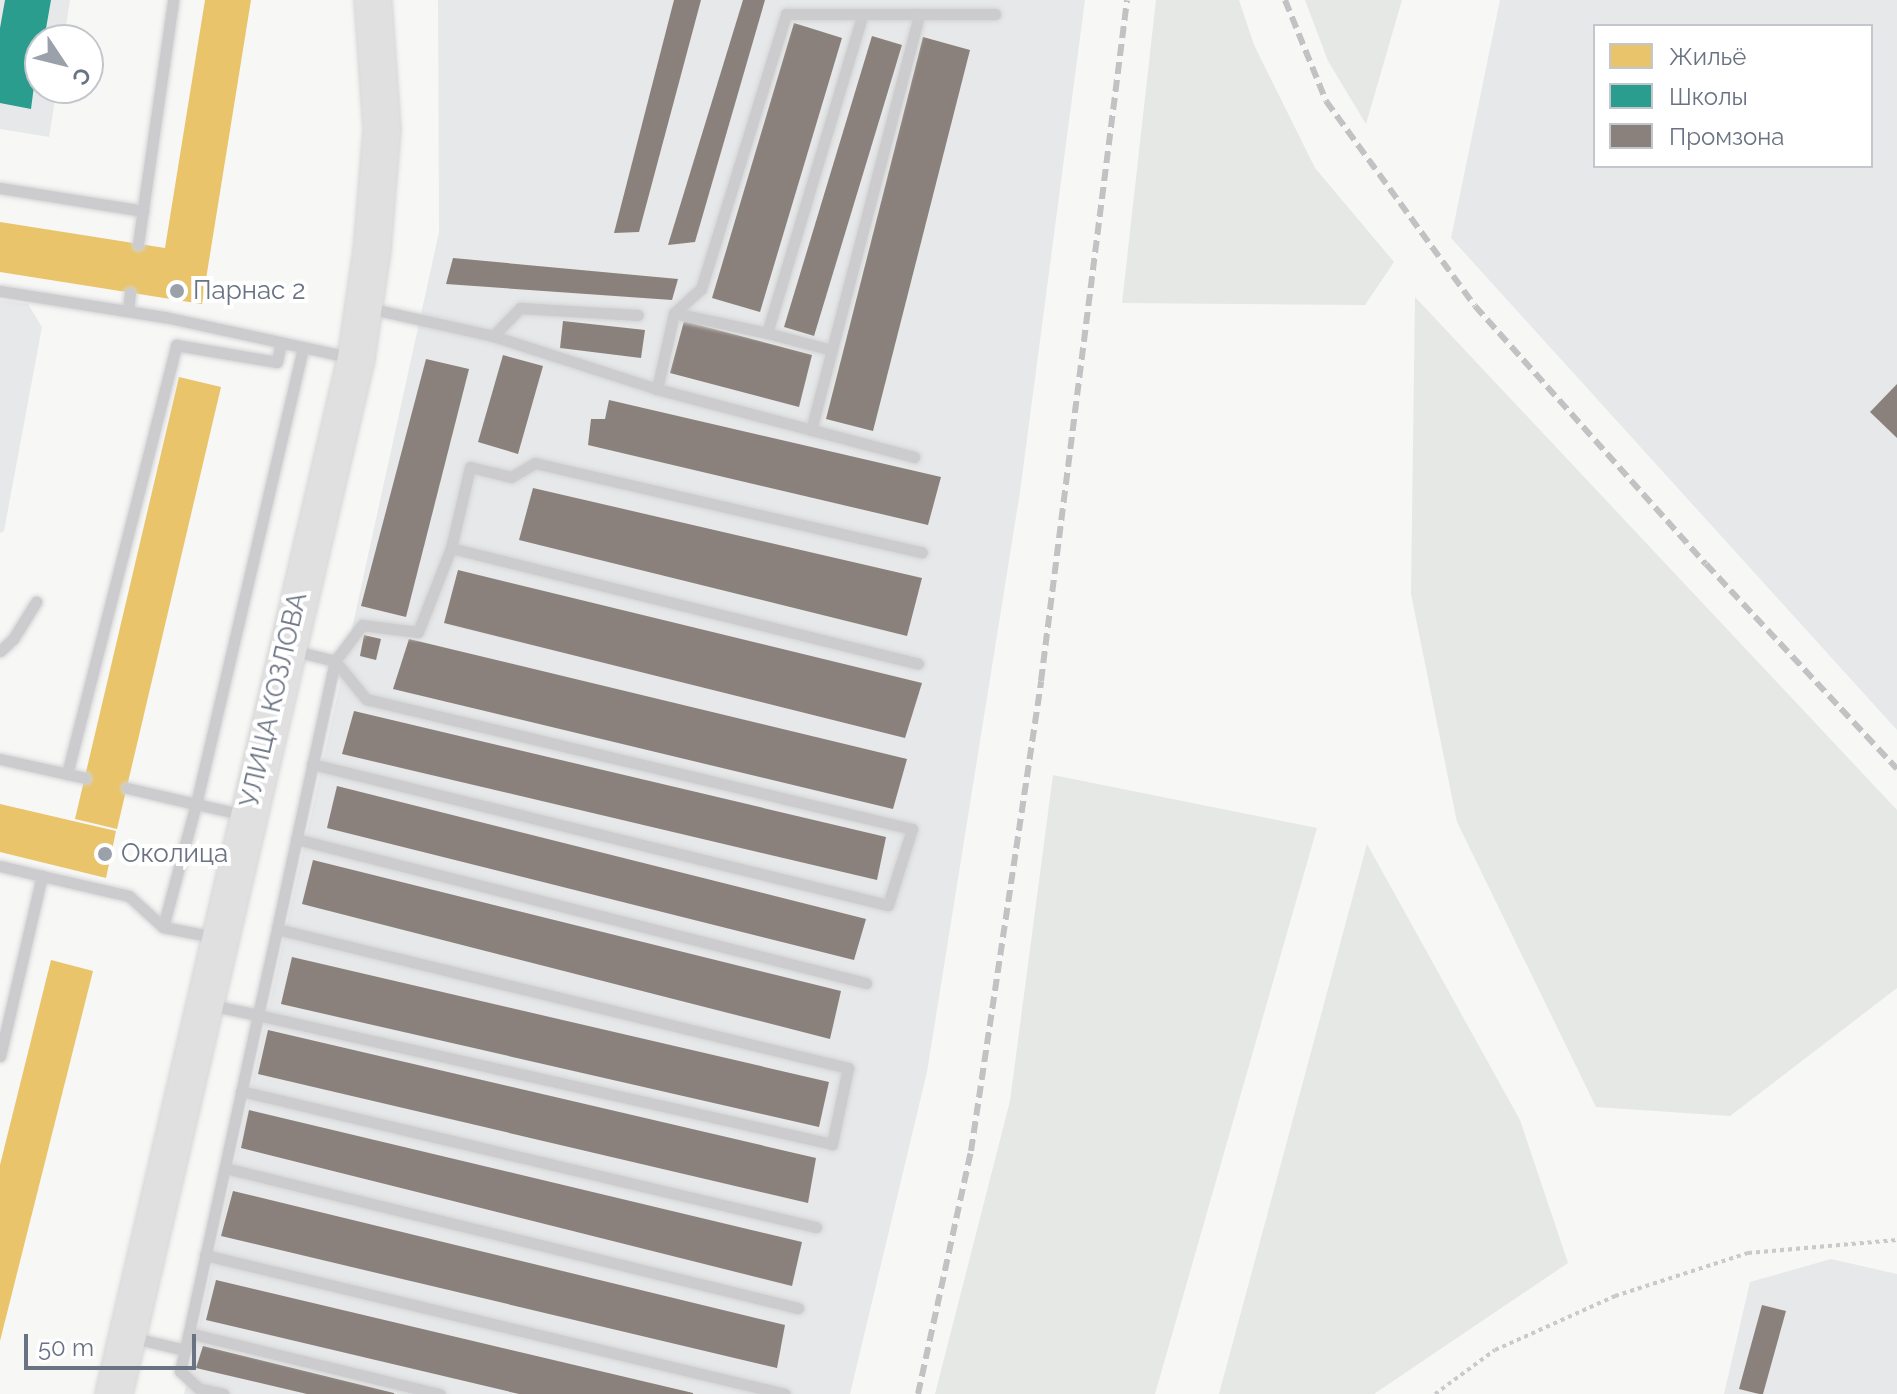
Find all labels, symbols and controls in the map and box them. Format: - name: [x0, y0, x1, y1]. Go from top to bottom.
- north arrow: [24, 24, 104, 104]
- legend: [1593, 24, 1873, 168]
- text: Жильё: [1669, 42, 1746, 71]
- text: С: [67, 63, 97, 90]
- text: Школы: [1669, 82, 1748, 111]
- text: Промзона: [1669, 122, 1784, 151]
- place label: Парнас 2: [193, 275, 306, 307]
- marker: Парнас 2: [168, 282, 186, 300]
- street label: УЛИЦА КОЗЛОВА: [234, 589, 314, 811]
- place label: Околица: [121, 838, 228, 870]
- marker: Околица: [96, 845, 114, 863]
- scale bar: [28, 1318, 200, 1368]
- text: 50 m: [38, 1333, 94, 1362]

